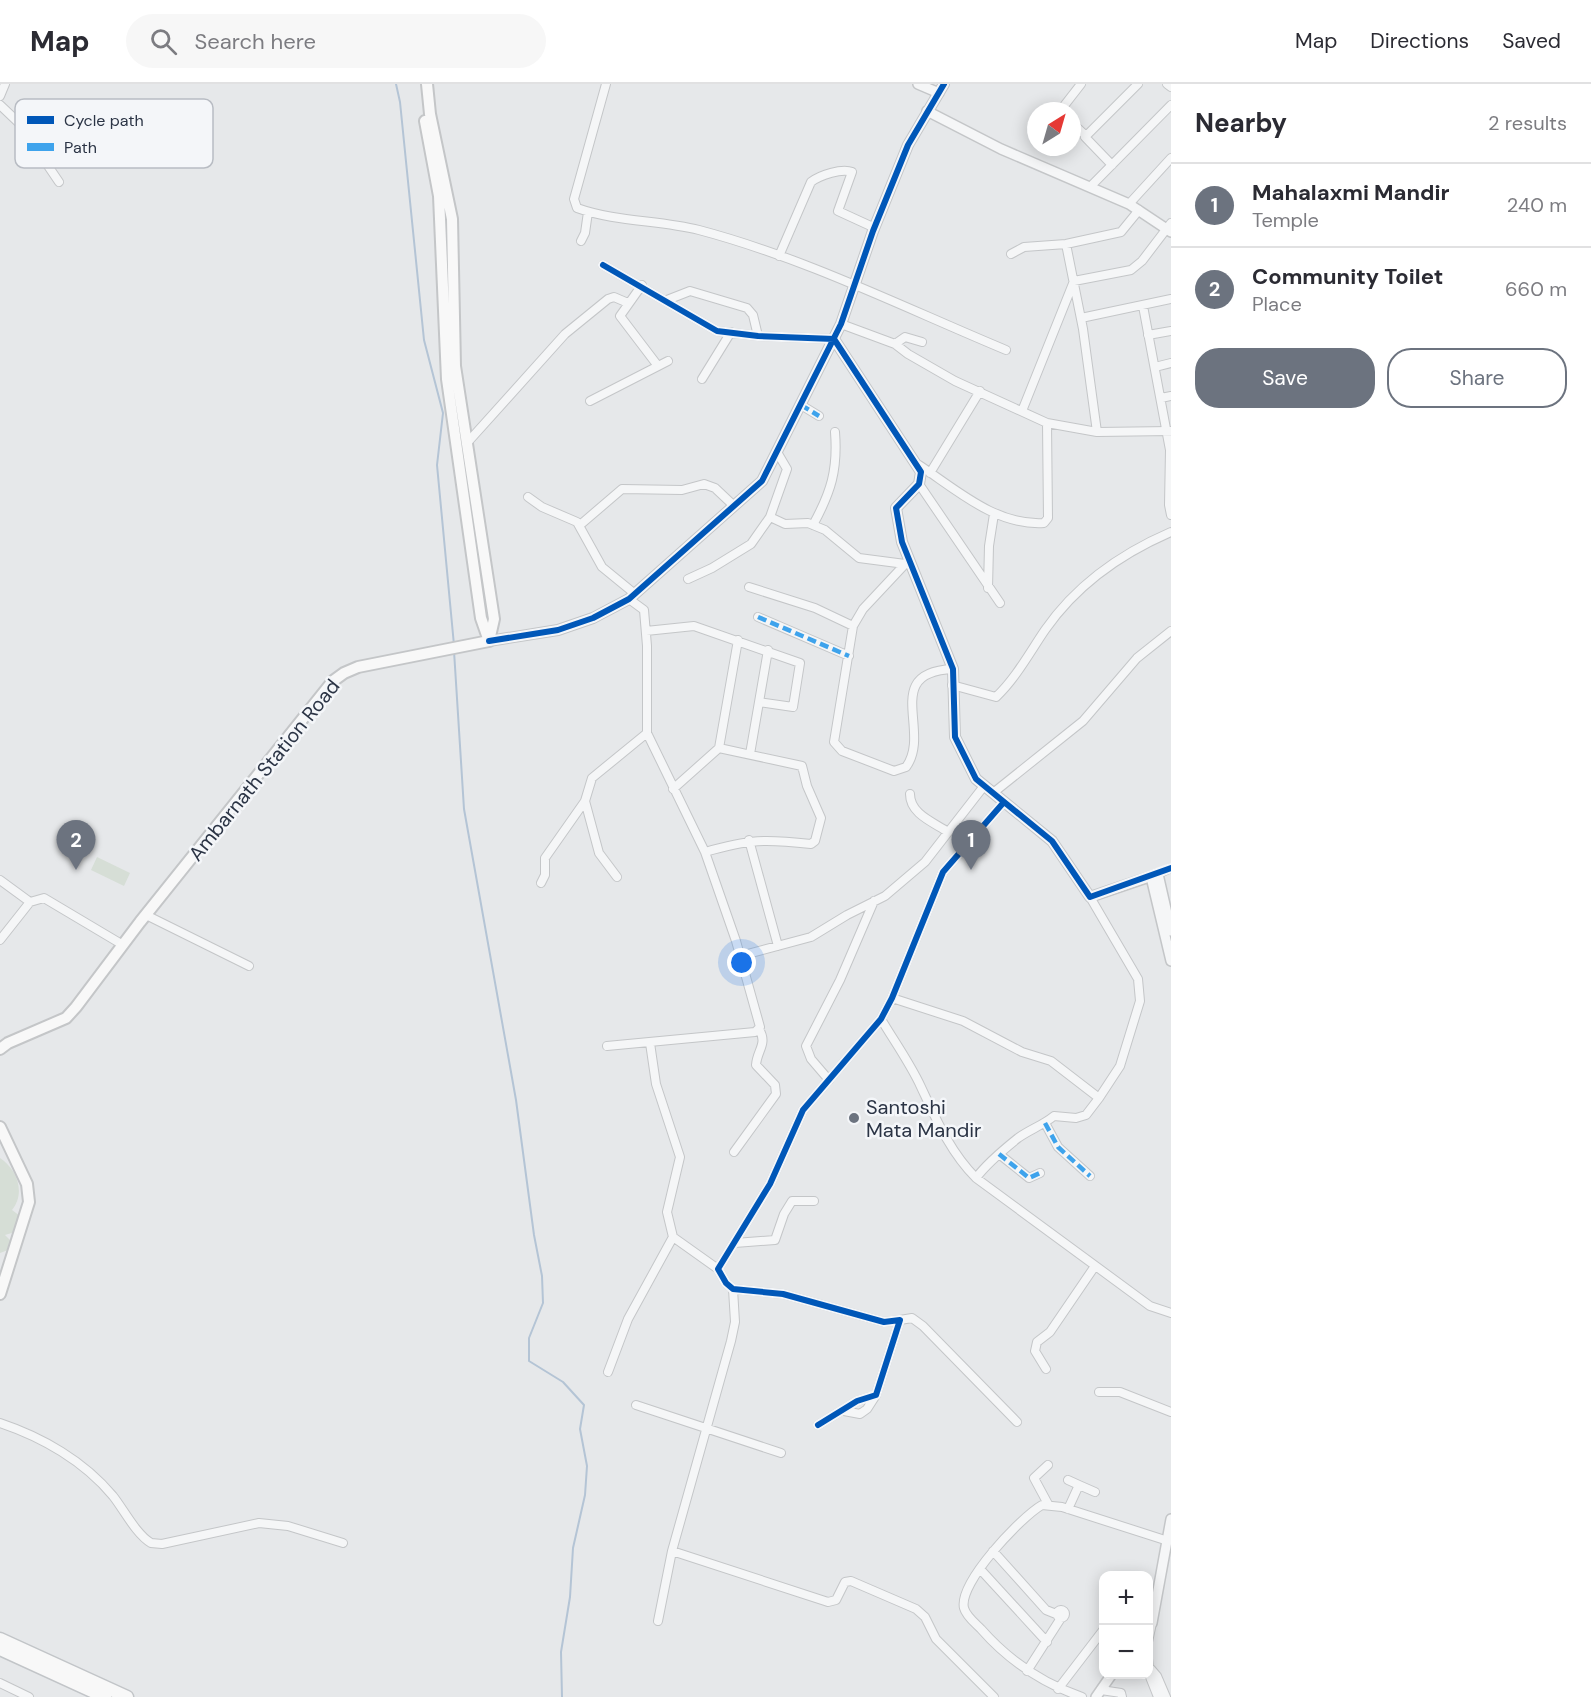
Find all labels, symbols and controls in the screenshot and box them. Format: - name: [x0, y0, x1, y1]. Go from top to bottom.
- search box: [126, 14, 546, 68]
- text: Map: [30, 23, 90, 60]
- icon: search: [147, 25, 180, 58]
- text: Search here: [195, 27, 316, 56]
- text: Map: [1295, 27, 1337, 55]
- text: Directions: [1370, 27, 1469, 55]
- text: Saved: [1502, 27, 1561, 55]
- legend: [15, 99, 213, 168]
- north arrow: [1027, 102, 1081, 156]
- text: Nearby: [1195, 106, 1287, 140]
- text: Cycle path: [64, 110, 144, 131]
- text: 2 results: [1488, 110, 1567, 136]
- text: Path: [64, 137, 97, 158]
- text: Mahalaxmi Mandir: [1252, 178, 1450, 207]
- text: 1: [1211, 192, 1218, 218]
- text: 240 m: [1507, 192, 1567, 218]
- text: Temple: [1252, 207, 1319, 233]
- text: Community Toilet: [1252, 262, 1443, 291]
- text: 2: [1209, 276, 1220, 302]
- text: 660 m: [1505, 276, 1567, 302]
- text: Place: [1252, 291, 1302, 317]
- button: Save: [1195, 348, 1375, 408]
- button: Share: [1387, 348, 1567, 408]
- street label: Ambarnath Station Road: [183, 674, 345, 866]
- pin: 2: [56, 820, 96, 870]
- pin: 1: [952, 820, 990, 870]
- your location: [727, 948, 756, 977]
- place label: Santoshi Mata Mandir: [866, 1094, 981, 1143]
- marker: Santoshi Mata Mandir: [847, 1111, 861, 1125]
- map controls: [1099, 1571, 1153, 1679]
- button: +: [1099, 1571, 1153, 1625]
- button: −: [1099, 1625, 1153, 1679]

